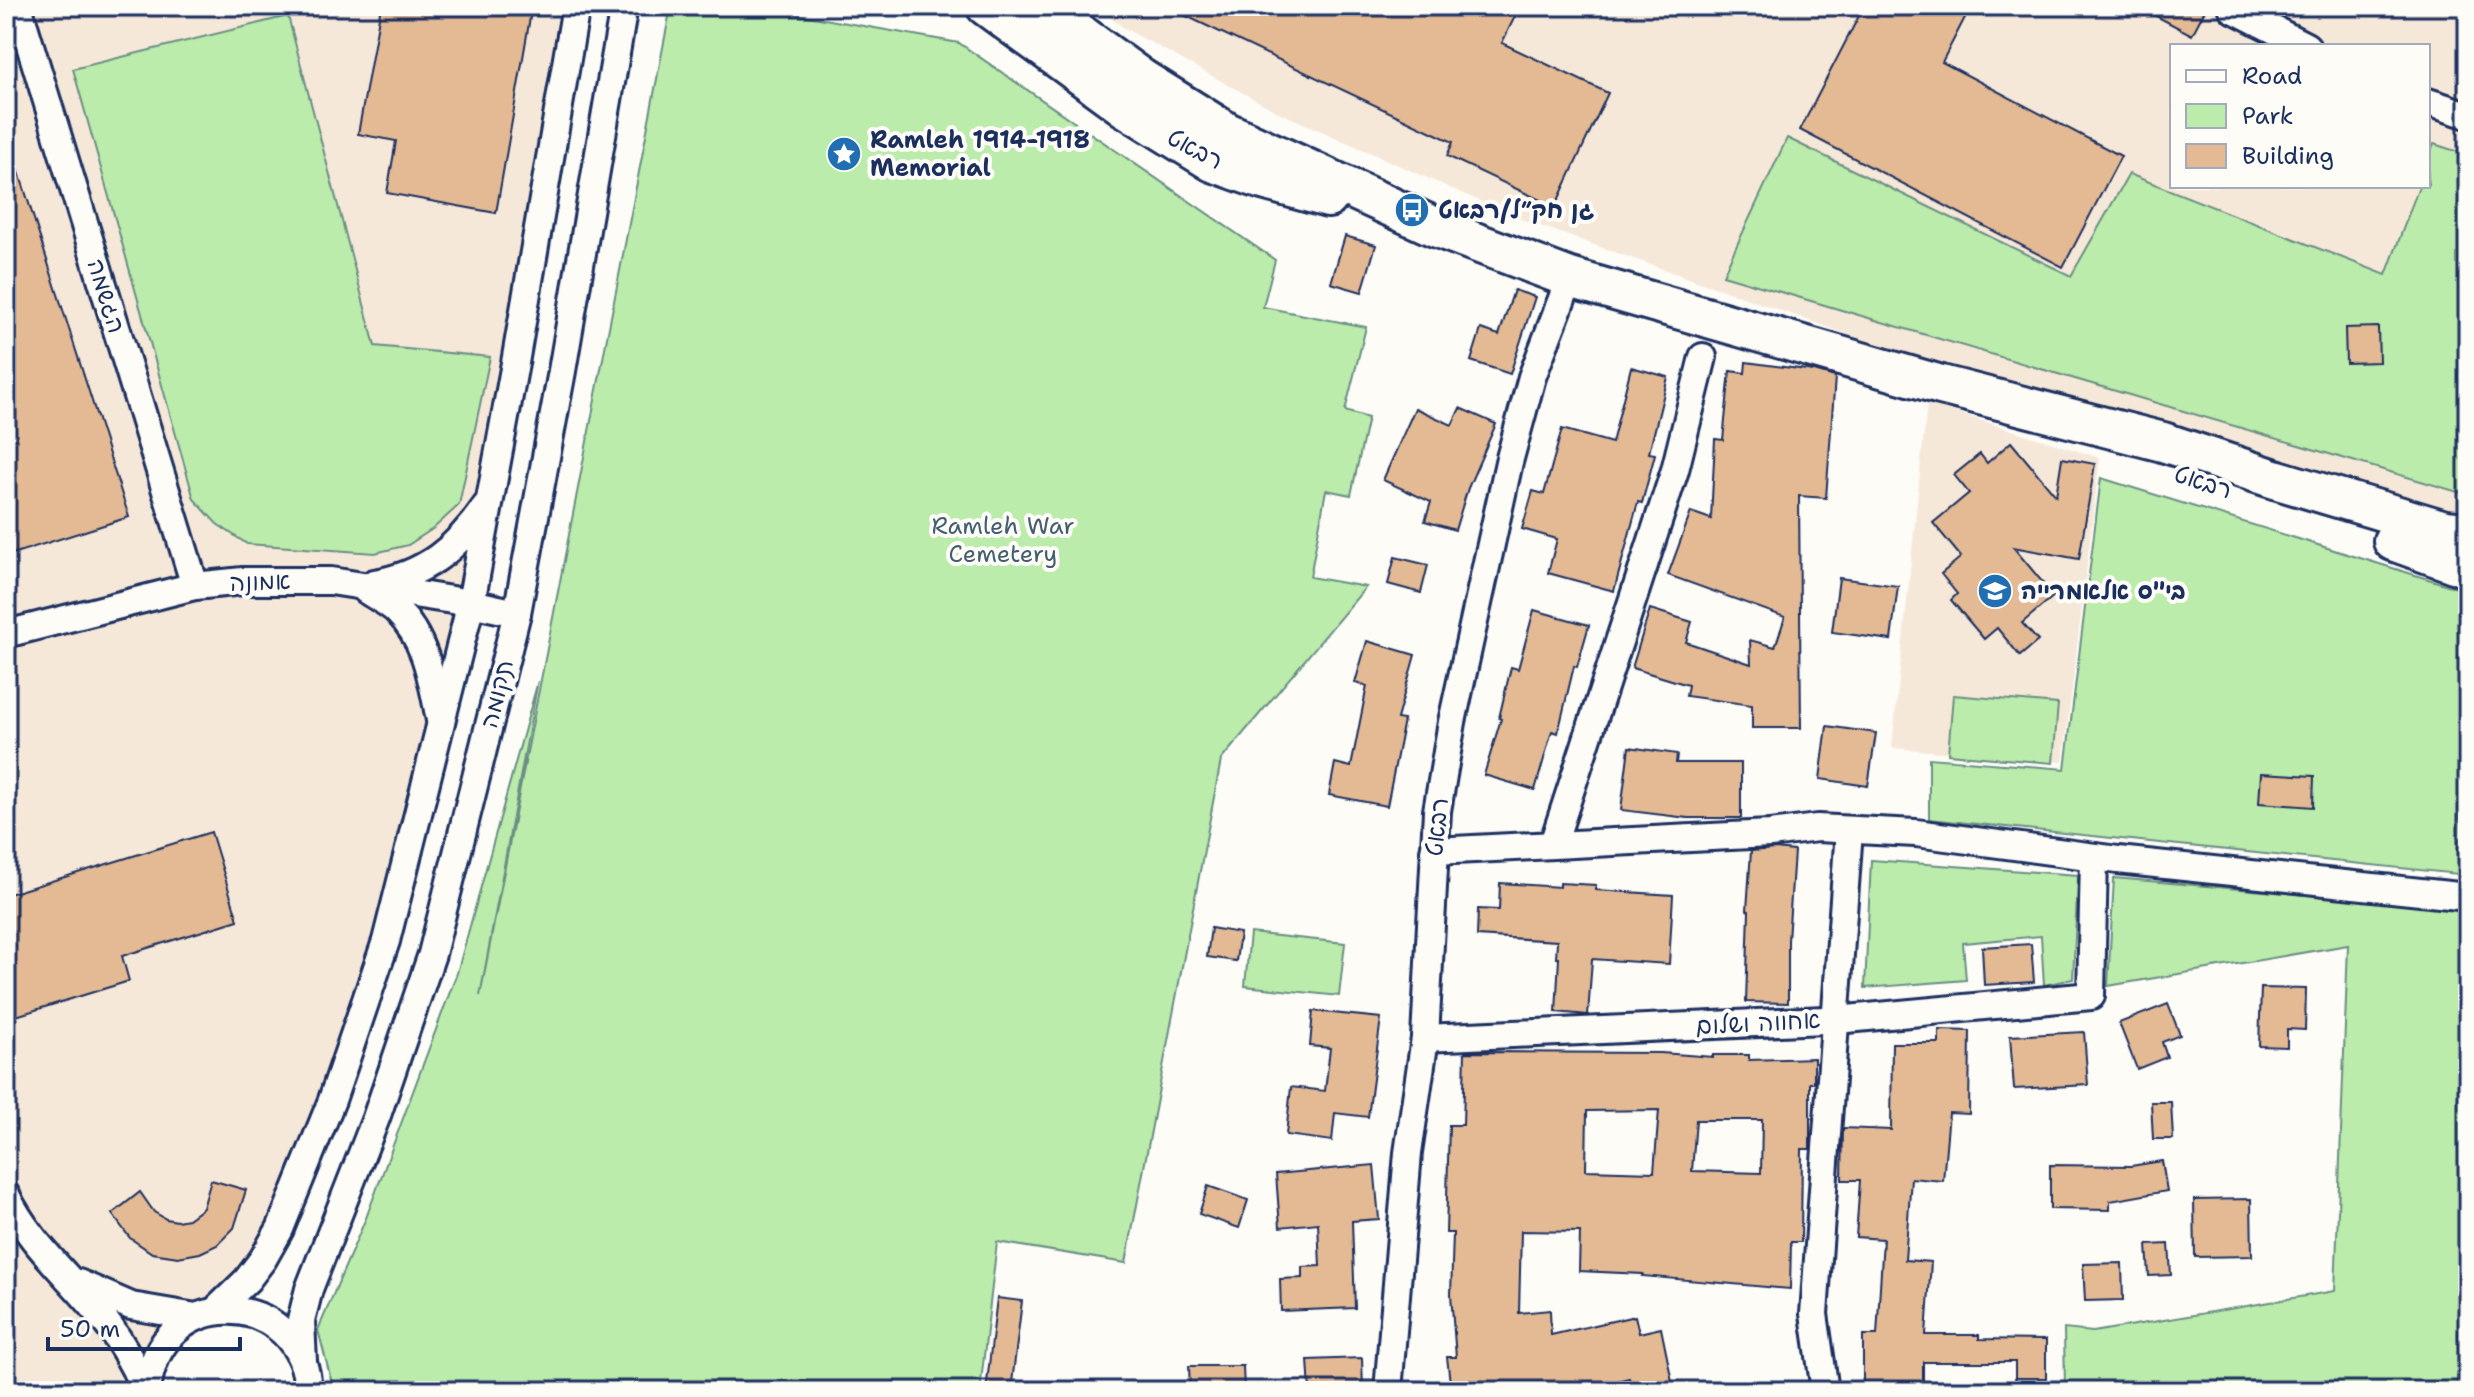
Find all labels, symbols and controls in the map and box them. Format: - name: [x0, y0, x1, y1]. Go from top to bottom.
- legend: [2170, 44, 2430, 188]
- text: Road: [2242, 60, 2302, 92]
- text: Park: [2242, 100, 2294, 132]
- street label: רבאט: [1161, 121, 1229, 177]
- place label: Ramleh 1914-1918 Memorial: [870, 124, 1090, 184]
- place icon: Ramleh 1914-1918 Memorial: [825, 135, 863, 173]
- text: Building: [2242, 140, 2334, 172]
- bus stop icon: גן חק״ל/רבאט: [1393, 191, 1431, 229]
- place label: גן חק״ל/רבאט: [1438, 194, 1595, 226]
- street label: הגשמה: [80, 255, 132, 337]
- street label: רבאט: [2170, 458, 2236, 506]
- park label: Ramleh War Cemetery: [931, 510, 1075, 570]
- street label: אמונה: [229, 565, 291, 599]
- school or university icon: בי"ס אלאמרייה: [1976, 572, 2014, 610]
- place label: בי"ס אלאמרייה: [2021, 575, 2186, 607]
- street label: תקומה: [473, 656, 521, 732]
- street label: רבאט: [1418, 796, 1456, 858]
- street label: אחווה ושלום: [1695, 1004, 1821, 1042]
- scale bar: [48, 1301, 240, 1351]
- text: 50 m: [60, 1313, 120, 1345]

